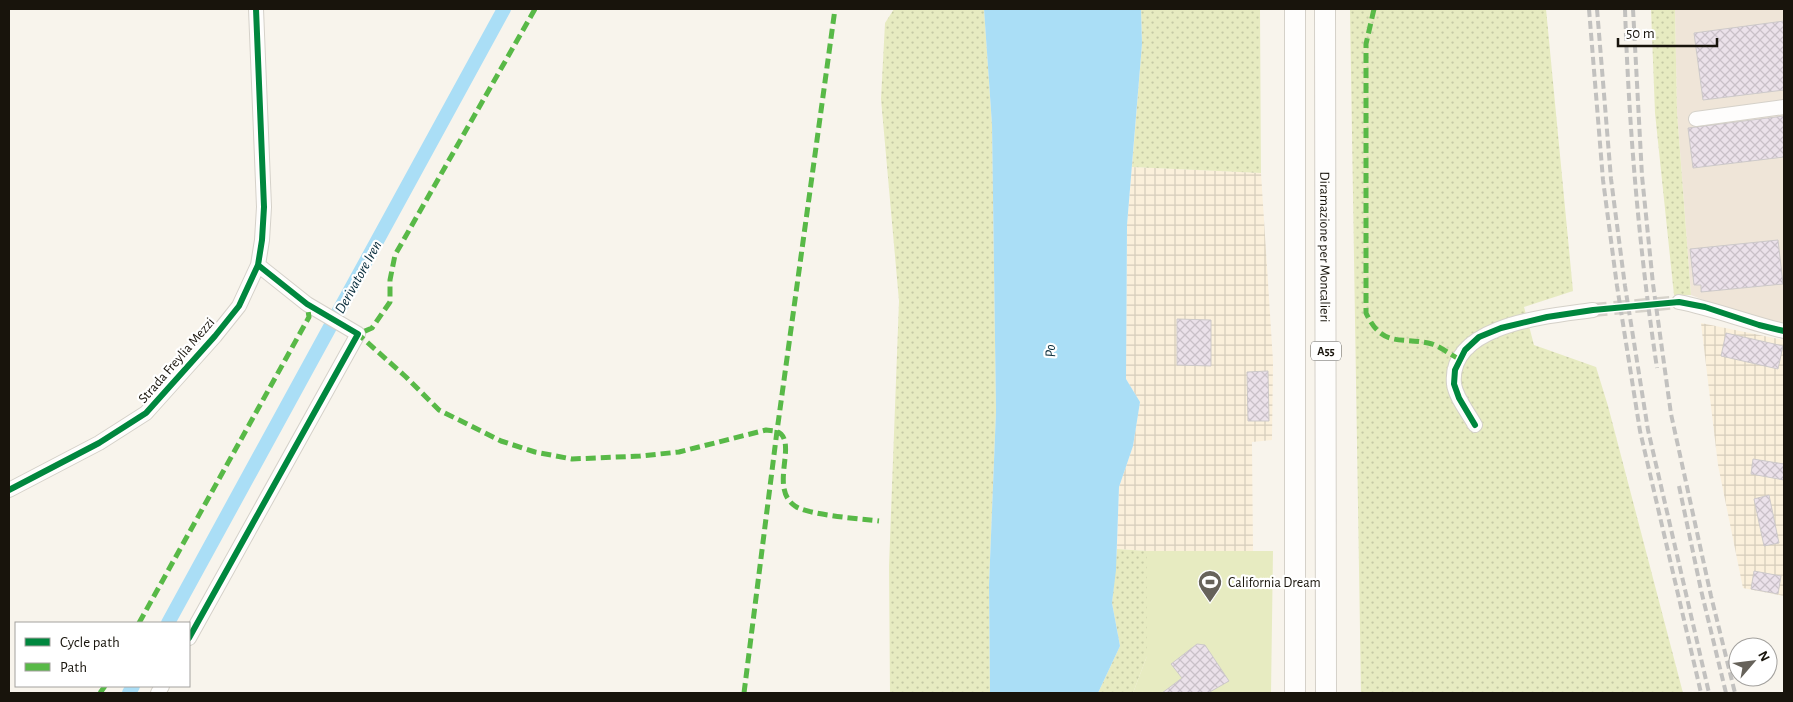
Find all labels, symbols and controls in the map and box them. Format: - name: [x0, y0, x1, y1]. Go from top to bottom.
- scale bar: [1618, 15, 1717, 47]
- text: 50 m: [1626, 26, 1655, 41]
- street label: Diramazione per Moncalieri: [1317, 172, 1331, 322]
- water label: Derivatore Iren: [332, 238, 385, 316]
- street label: Strada Freylia Mezzi: [136, 315, 218, 406]
- road number: A55: [1311, 342, 1341, 361]
- water label: Po: [1043, 344, 1058, 358]
- sports icon: California Dream: [1197, 569, 1223, 603]
- place label: California Dream: [1228, 576, 1321, 590]
- legend: [15, 622, 190, 687]
- text: Cycle path: [60, 635, 120, 650]
- north arrow: [1728, 637, 1778, 687]
- text: N: [1755, 649, 1772, 664]
- text: Path: [60, 660, 87, 675]

